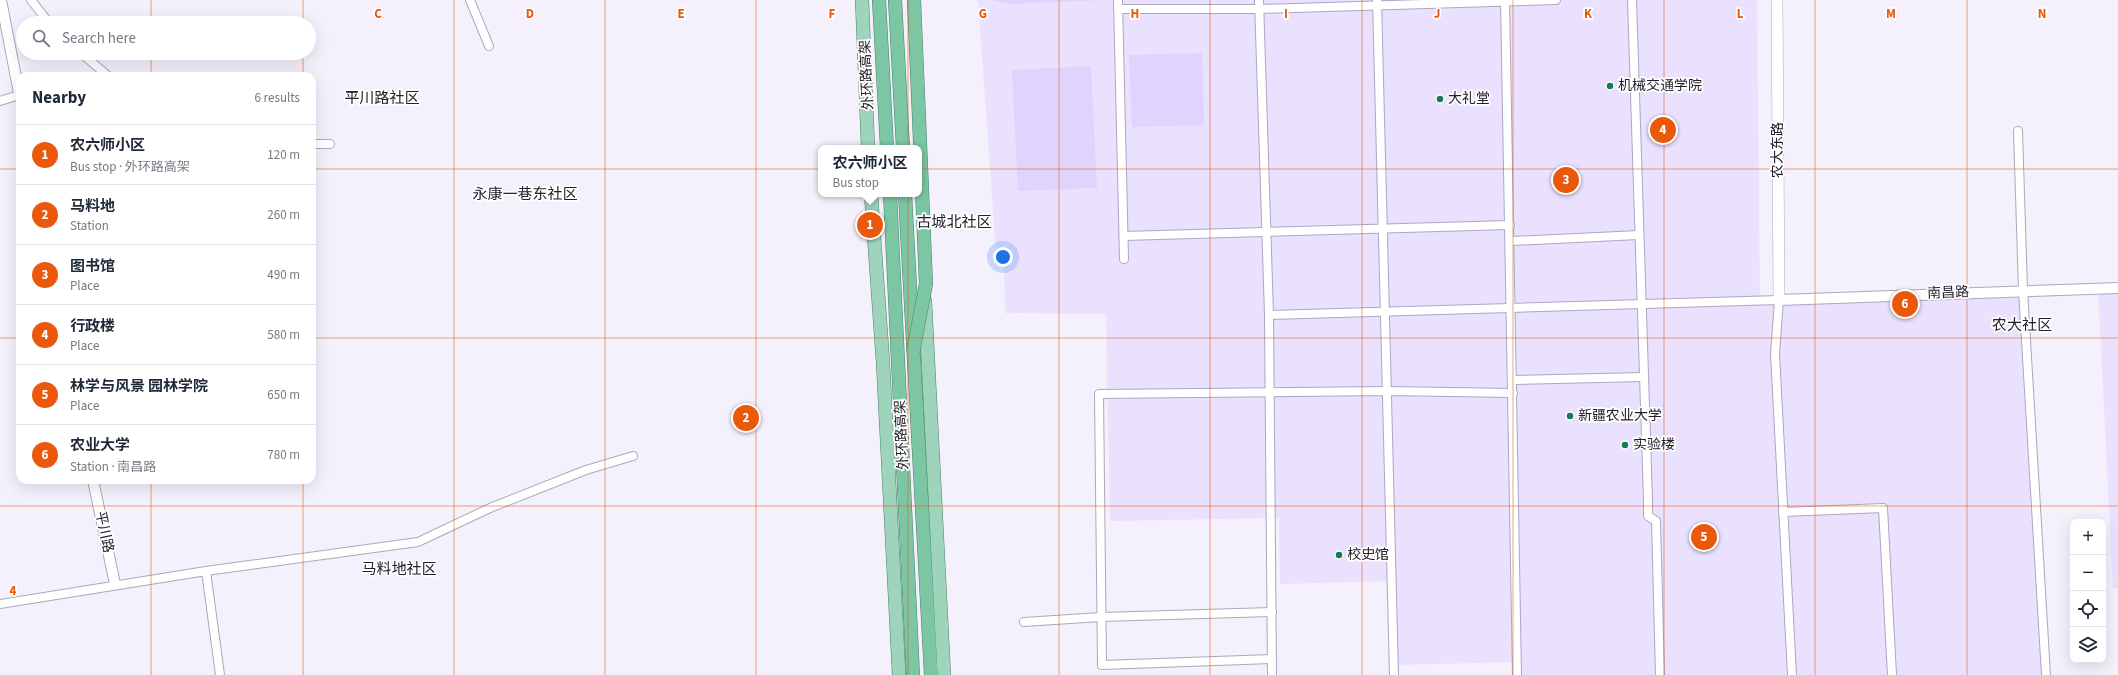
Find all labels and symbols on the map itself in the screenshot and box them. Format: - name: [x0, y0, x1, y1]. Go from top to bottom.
- text: C: [374, 5, 382, 23]
- text: D: [526, 5, 534, 23]
- text: E: [677, 5, 685, 23]
- text: F: [829, 5, 836, 23]
- text: G: [979, 5, 987, 23]
- text: H: [1131, 5, 1139, 23]
- text: I: [1284, 5, 1288, 23]
- text: J: [1434, 5, 1440, 23]
- text: K: [1584, 5, 1593, 23]
- text: L: [1737, 5, 1744, 23]
- text: M: [1886, 5, 1896, 23]
- text: N: [2038, 5, 2046, 23]
- street label: 外环路高架: [855, 40, 879, 110]
- place label: 机械交通学院: [1618, 76, 1702, 96]
- marker: 机械交通学院: [1605, 81, 1615, 91]
- district label: 平川路社区: [344, 88, 420, 109]
- place label: 大礼堂: [1448, 89, 1490, 109]
- marker: 大礼堂: [1435, 94, 1445, 104]
- pin: 4: [1650, 115, 1676, 145]
- street label: 农大东路: [1768, 122, 1788, 178]
- pin: 3: [1553, 165, 1579, 195]
- district label: 永康一巷东社区: [472, 184, 578, 205]
- pin: 1: [857, 210, 883, 240]
- district label: 古城北社区: [916, 212, 992, 233]
- your location: [993, 247, 1013, 267]
- street label: 南昌路: [1927, 282, 1969, 304]
- pin: 6: [1892, 289, 1918, 319]
- district label: 农大社区: [1992, 315, 2052, 336]
- street label: 外环路高架: [890, 400, 914, 470]
- pin: 2: [733, 403, 759, 433]
- place label: 新疆农业大学: [1578, 406, 1662, 426]
- marker: 新疆农业大学: [1565, 411, 1575, 421]
- place label: 实验楼: [1633, 435, 1675, 455]
- marker: 实验楼: [1620, 440, 1630, 450]
- street label: 平川路: [90, 509, 118, 555]
- pin: 5: [1691, 522, 1717, 552]
- place label: 校史馆: [1347, 545, 1389, 565]
- marker: 校史馆: [1334, 550, 1344, 560]
- district label: 马料地社区: [361, 559, 437, 580]
- text: 4: [10, 582, 17, 600]

